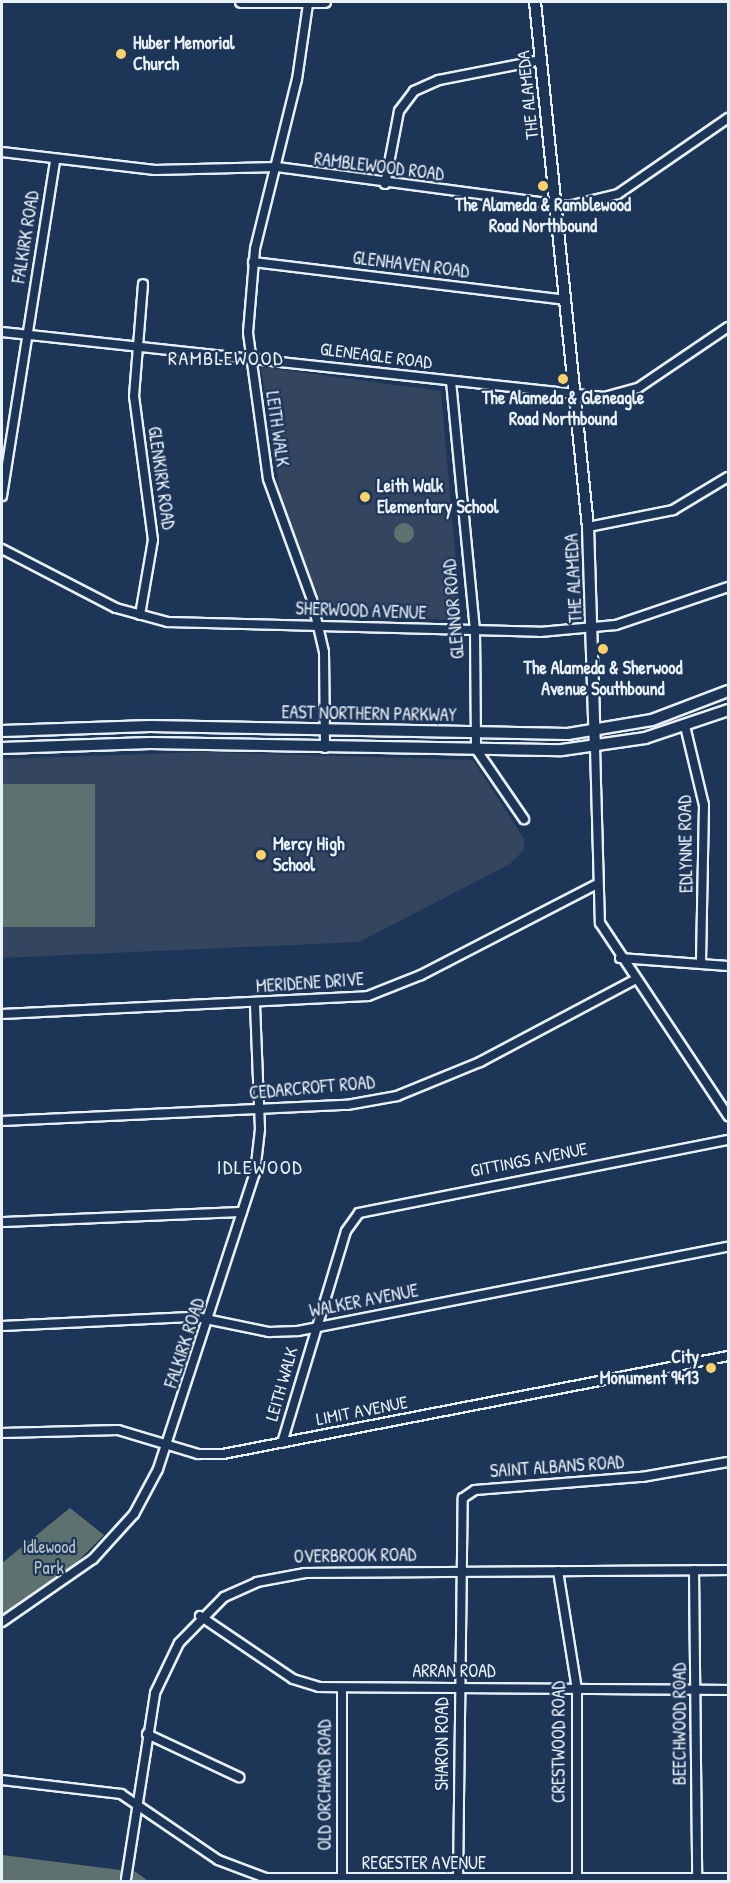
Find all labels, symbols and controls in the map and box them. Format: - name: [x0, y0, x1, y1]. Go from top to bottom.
- place label: Huber Memorial Church: [133, 33, 234, 76]
- marker: Huber Memorial Church: [114, 47, 128, 61]
- street label: THE ALAMEDA: [513, 50, 543, 140]
- street label: RAMBLEWOOD ROAD: [313, 148, 445, 186]
- marker: The Alameda & Ramblewood Road Northbound: [536, 179, 550, 193]
- street label: FALKIRK ROAD: [8, 189, 44, 285]
- place label: The Alameda & Ramblewood Road Northbound: [455, 195, 631, 238]
- street label: GLENHAVEN ROAD: [351, 247, 471, 283]
- street label: GLENEAGLE ROAD: [319, 338, 433, 374]
- district label: RAMBLEWOOD: [168, 345, 284, 369]
- marker: The Alameda & Gleneagle Road Northbound: [556, 372, 570, 386]
- place label: The Alameda & Gleneagle Road Northbound: [482, 388, 644, 430]
- street label: LEITH WALK: [261, 390, 293, 468]
- street label: GLENKIRK ROAD: [143, 425, 179, 531]
- place label: Leith Walk Elementary School: [377, 476, 498, 518]
- marker: Leith Walk Elementary School: [358, 490, 372, 504]
- street label: THE ALAMEDA: [561, 533, 587, 623]
- street label: GLENNOR ROAD: [439, 558, 469, 660]
- street label: SHERWOOD AVENUE: [295, 598, 427, 624]
- marker: The Alameda & Sherwood Avenue Southbound: [596, 642, 610, 656]
- place label: The Alameda & Sherwood Avenue Southbound: [524, 658, 682, 700]
- street label: EAST NORTHERN PARKWAY: [281, 702, 457, 726]
- street label: EDLYNNE ROAD: [674, 795, 698, 893]
- place label: Mercy High School: [273, 834, 345, 876]
- marker: Mercy High School: [254, 848, 268, 862]
- street label: MERIDENE DRIVE: [255, 968, 365, 998]
- street label: CEDARCROFT ROAD: [248, 1072, 376, 1104]
- street label: GITTINGS AVENUE: [469, 1138, 589, 1182]
- district label: IDLEWOOD: [217, 1154, 303, 1178]
- street label: WALKER AVENUE: [308, 1280, 420, 1322]
- street label: FALKIRK ROAD: [160, 1295, 210, 1391]
- street label: LEITH WALK: [261, 1345, 303, 1423]
- place label: City Monument 9413: [600, 1347, 699, 1390]
- marker: City Monument 9413: [704, 1361, 718, 1375]
- street label: LIMIT AVENUE: [314, 1392, 410, 1430]
- street label: SAINT ALBANS ROAD: [489, 1452, 625, 1482]
- park label: Idlewood Park: [22, 1537, 76, 1580]
- street label: OVERBROOK ROAD: [294, 1544, 416, 1568]
- street label: ARRAN ROAD: [412, 1660, 496, 1682]
- street label: BEECHWOOD ROAD: [669, 1663, 691, 1785]
- street label: CRESTWOOD ROAD: [548, 1681, 570, 1803]
- street label: SHARON ROAD: [431, 1698, 453, 1790]
- street label: OLD ORCHARD ROAD: [314, 1719, 336, 1851]
- street label: REGESTER AVENUE: [362, 1852, 486, 1874]

